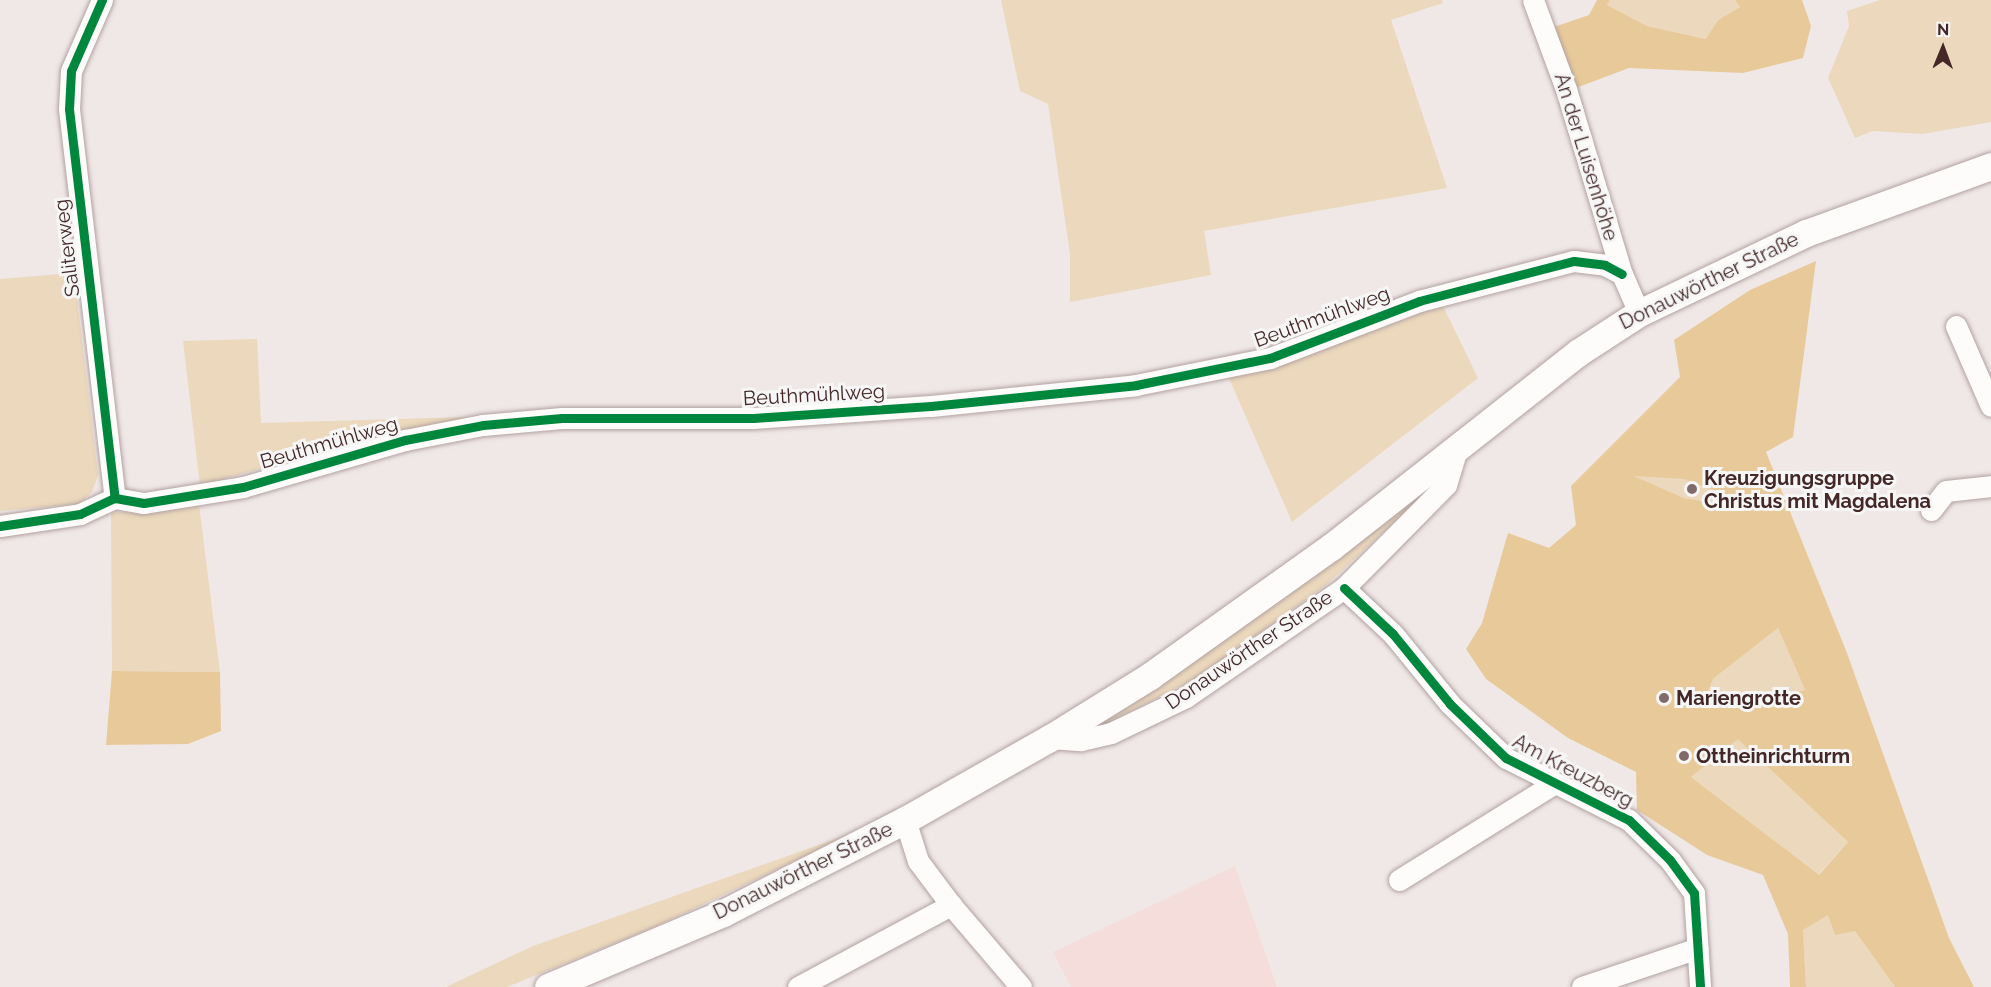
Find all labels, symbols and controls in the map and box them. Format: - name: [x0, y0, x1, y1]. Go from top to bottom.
- north arrow: [1913, 18, 1973, 78]
- text: N: [1937, 20, 1950, 39]
- street label: An der Luisenhöhe: [1549, 70, 1623, 244]
- street label: Saliterweg: [49, 198, 85, 298]
- street label: Donauwörther Straße: [1615, 227, 1803, 335]
- street label: Beuthmühlweg: [1251, 281, 1393, 353]
- street label: Beuthmühlweg: [742, 379, 886, 411]
- street label: Beuthmühlweg: [257, 412, 401, 474]
- place label: Kreuzigungsgruppe Christus mit Magdalena: [1704, 466, 1931, 513]
- marker: Kreuzigungsgruppe Christus mit Magdalena: [1685, 482, 1699, 496]
- street label: Donauwörther Straße: [1161, 585, 1337, 715]
- place label: Mariengrotte: [1676, 686, 1801, 710]
- marker: Mariengrotte: [1657, 691, 1671, 705]
- street label: Am Kreuzberg: [1509, 729, 1637, 813]
- place label: Ottheinrichturm: [1696, 744, 1850, 768]
- marker: Ottheinrichturm: [1677, 749, 1691, 763]
- street label: Donauwörther Straße: [709, 817, 897, 925]

